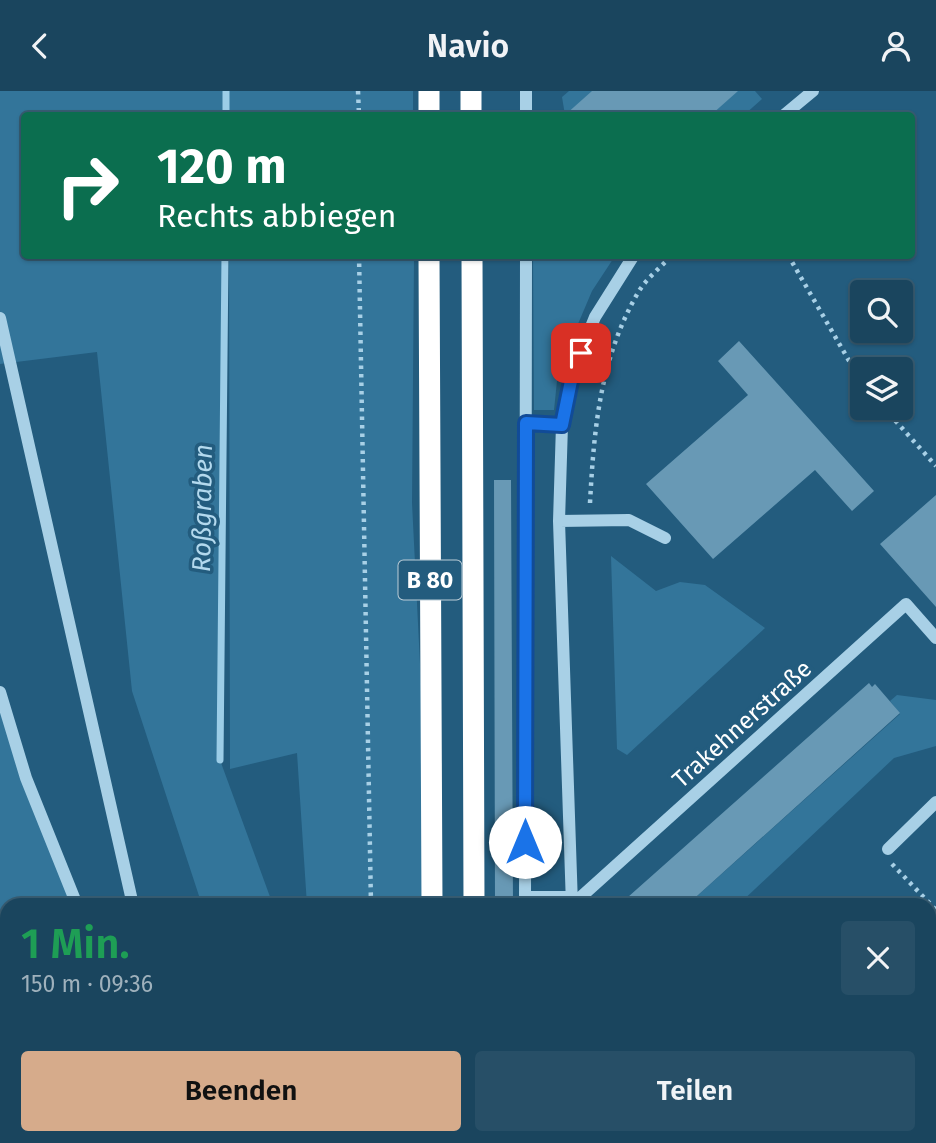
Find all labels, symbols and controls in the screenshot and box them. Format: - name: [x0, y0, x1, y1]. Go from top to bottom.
- icon: back: [21, 27, 59, 65]
- text: Navio: [427, 27, 509, 65]
- icon: person: [877, 27, 915, 65]
- text: 120 m: [157, 137, 287, 196]
- icon: right: [42, 140, 133, 231]
- text: Rechts abbiegen: [157, 197, 397, 235]
- map controls: [850, 280, 913, 420]
- button: search: [850, 280, 913, 343]
- pin: [551, 323, 611, 383]
- icon: arrive: [562, 334, 600, 372]
- button: layers: [850, 357, 913, 420]
- water label: Roßgraben: [186, 444, 219, 572]
- road number: B 80: [398, 561, 462, 600]
- street label: Trakehnerstraße: [667, 654, 817, 794]
- position arrow: [488, 805, 562, 879]
- text: 1 Min.: [21, 919, 130, 969]
- button: close: [841, 921, 915, 995]
- text: 150 m · 09:36: [21, 970, 153, 998]
- button: Beenden: [21, 1051, 461, 1131]
- button: Teilen: [475, 1051, 915, 1131]

